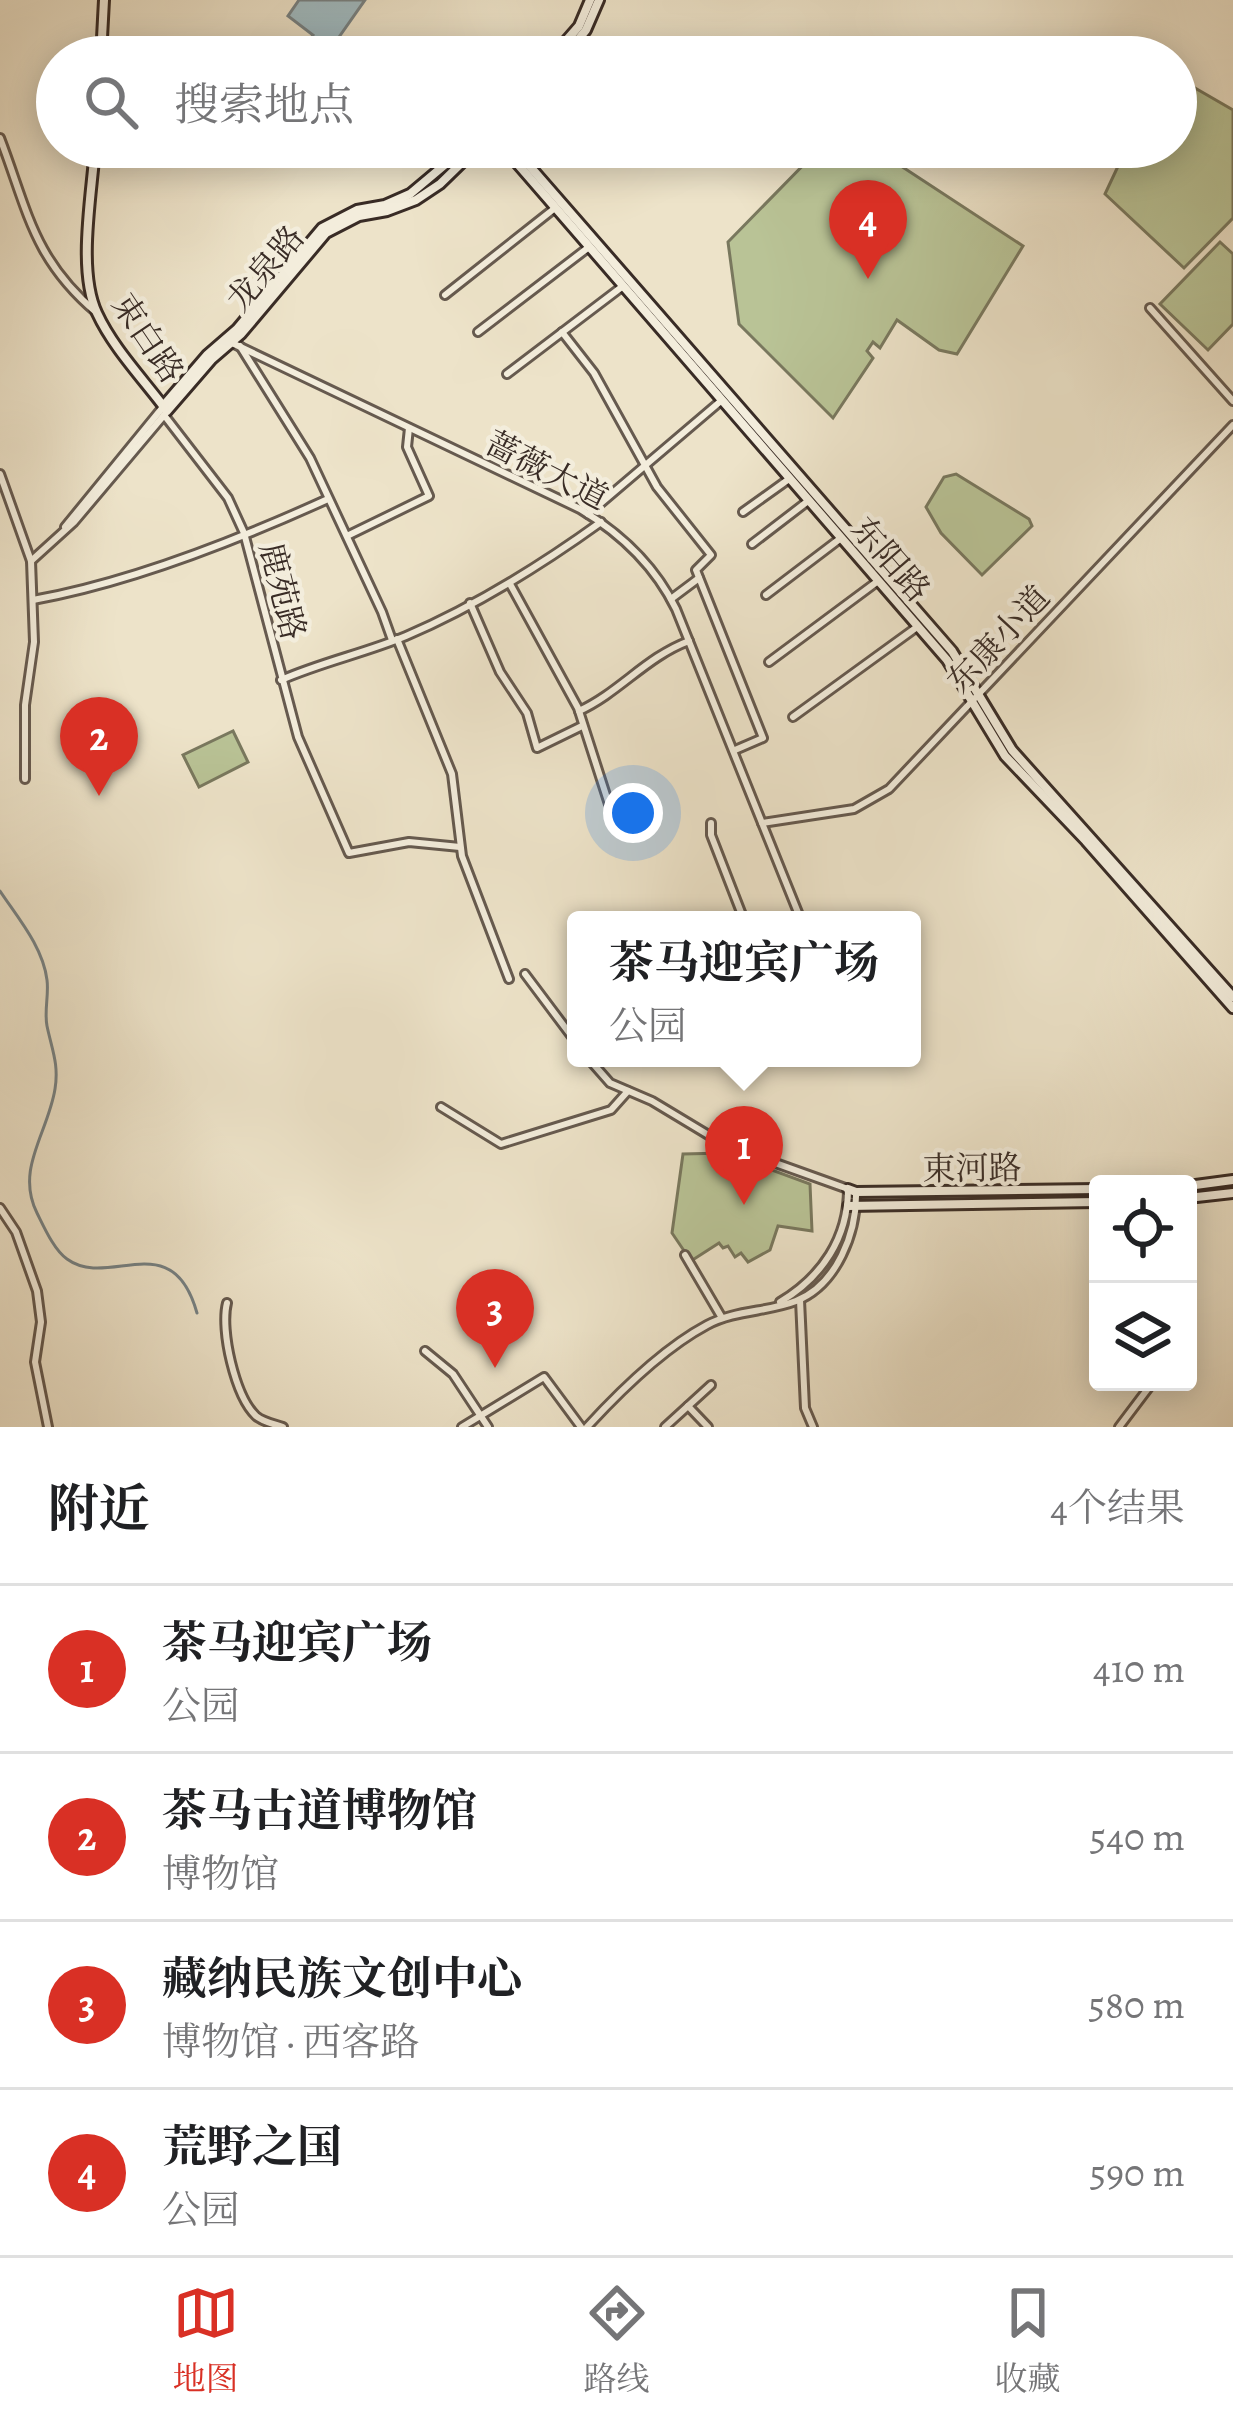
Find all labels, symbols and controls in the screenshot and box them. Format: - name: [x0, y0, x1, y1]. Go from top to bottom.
- search box: [36, 36, 1197, 168]
- icon: search: [78, 69, 144, 135]
- text: 搜索地点: [174, 74, 354, 136]
- pin: 4: [829, 180, 907, 279]
- street label: 龙泉路: [216, 216, 314, 320]
- street label: 束白路: [102, 284, 194, 392]
- street label: 蔷薇大道: [478, 420, 616, 520]
- street label: 东阳路: [842, 507, 940, 611]
- street label: 鹿苑路: [249, 538, 317, 644]
- street label: 东康小道: [937, 575, 1059, 703]
- pin: 2: [60, 697, 138, 796]
- your location: [603, 783, 663, 843]
- popup: [567, 911, 921, 1067]
- text: 茶马迎宾广场: [609, 932, 879, 994]
- text: 公园: [609, 999, 687, 1052]
- pin: 1: [705, 1106, 783, 1205]
- street label: 束河路: [922, 1145, 1022, 1191]
- map controls: [1089, 1175, 1197, 1391]
- button: locate: [1089, 1175, 1197, 1283]
- pin: 3: [456, 1269, 534, 1368]
- button: layers: [1089, 1283, 1197, 1391]
- text: 附近: [48, 1474, 150, 1544]
- text: 4个结果: [1050, 1481, 1185, 1534]
- text: 茶马迎宾广场: [162, 1612, 432, 1674]
- text: 1: [80, 1642, 94, 1695]
- text: 410 m: [1093, 1642, 1185, 1695]
- text: 公园: [162, 1679, 240, 1732]
- text: 茶马古道博物馆: [162, 1780, 477, 1842]
- text: 2: [78, 1810, 96, 1863]
- text: 540 m: [1090, 1810, 1185, 1863]
- text: 博物馆: [162, 1847, 279, 1900]
- text: 藏纳民族文创中心: [162, 1948, 522, 2010]
- text: 3: [79, 1978, 95, 2031]
- text: 580 m: [1088, 1978, 1185, 2031]
- text: 博物馆 · 西客路: [162, 2015, 419, 2068]
- text: 荒野之国: [162, 2116, 342, 2178]
- text: 4: [78, 2146, 96, 2199]
- text: 590 m: [1090, 2146, 1185, 2199]
- text: 公园: [162, 2183, 240, 2236]
- tab: 地图: [173, 2280, 239, 2401]
- tab: 路线: [584, 2280, 650, 2401]
- tab: 收藏: [995, 2280, 1061, 2401]

